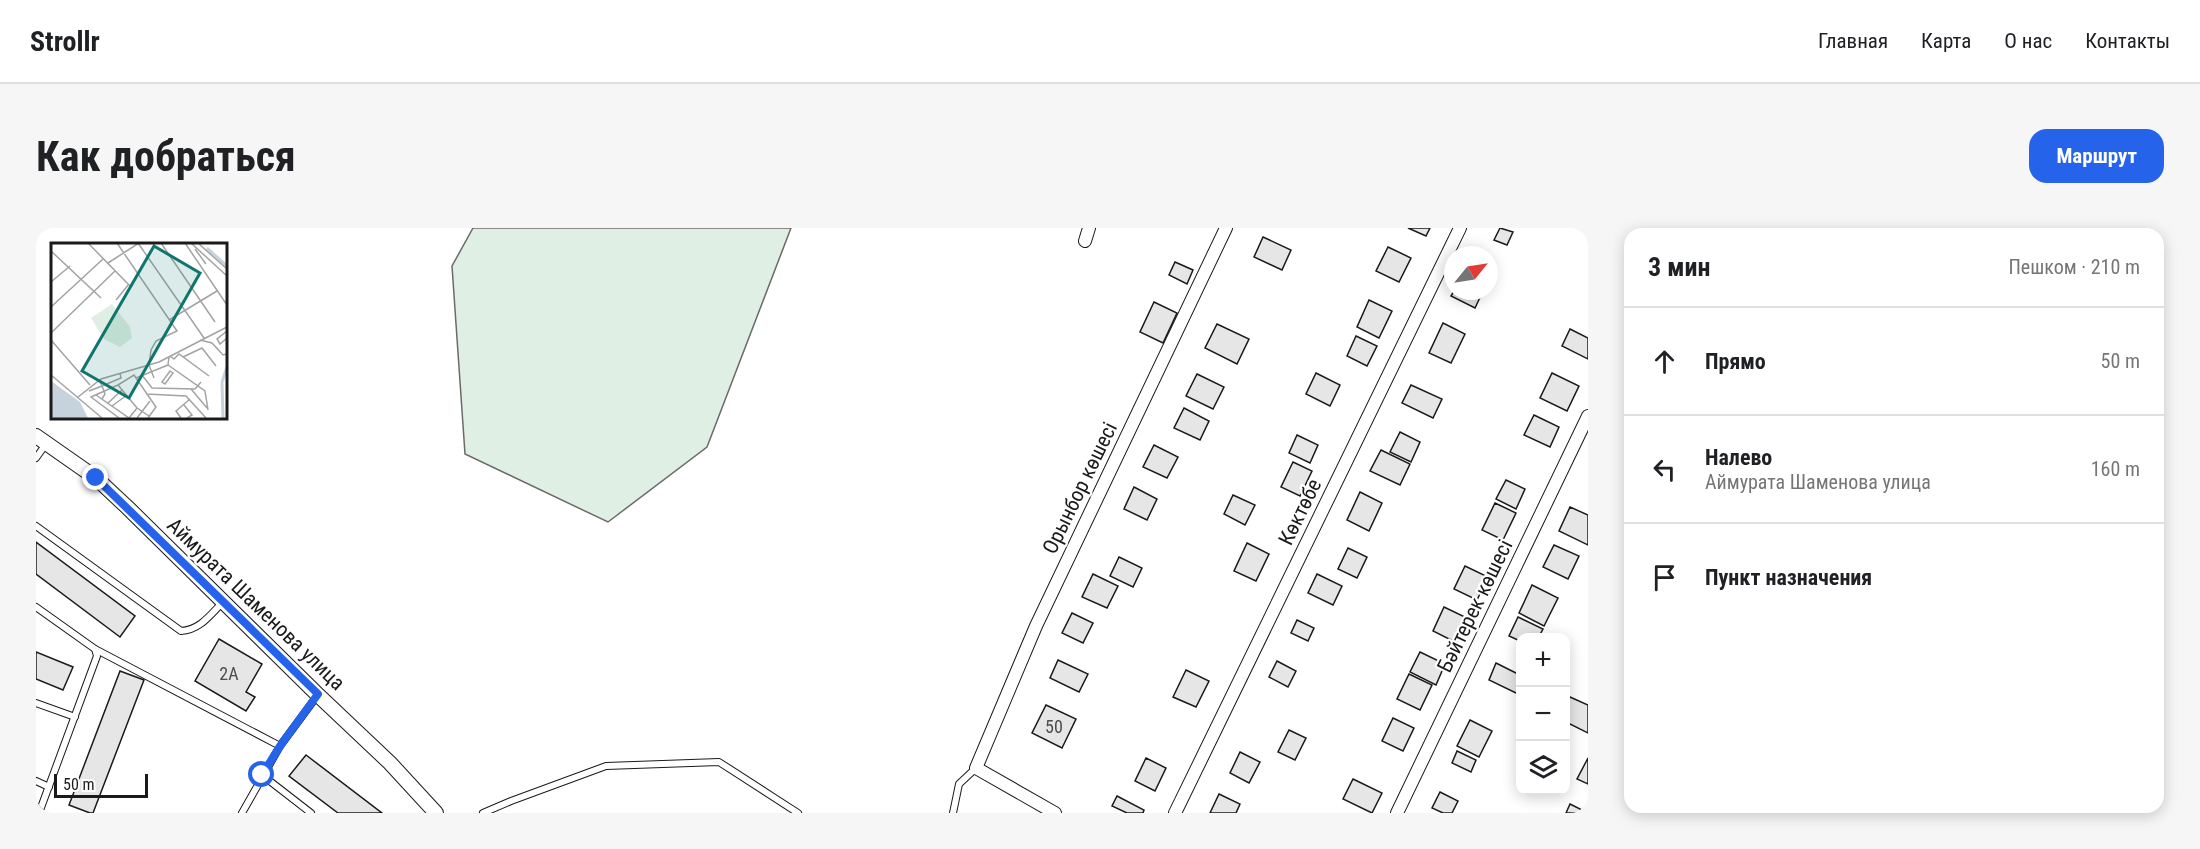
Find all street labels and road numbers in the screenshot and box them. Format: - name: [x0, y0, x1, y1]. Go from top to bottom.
- street label: Орынбор көшесі: [1038, 418, 1122, 558]
- street label: Көктөбе: [1274, 475, 1326, 549]
- street label: Аймурата Шаменова улица: [162, 513, 350, 695]
- street label: Бәйтерек көшесі: [1433, 536, 1517, 676]

